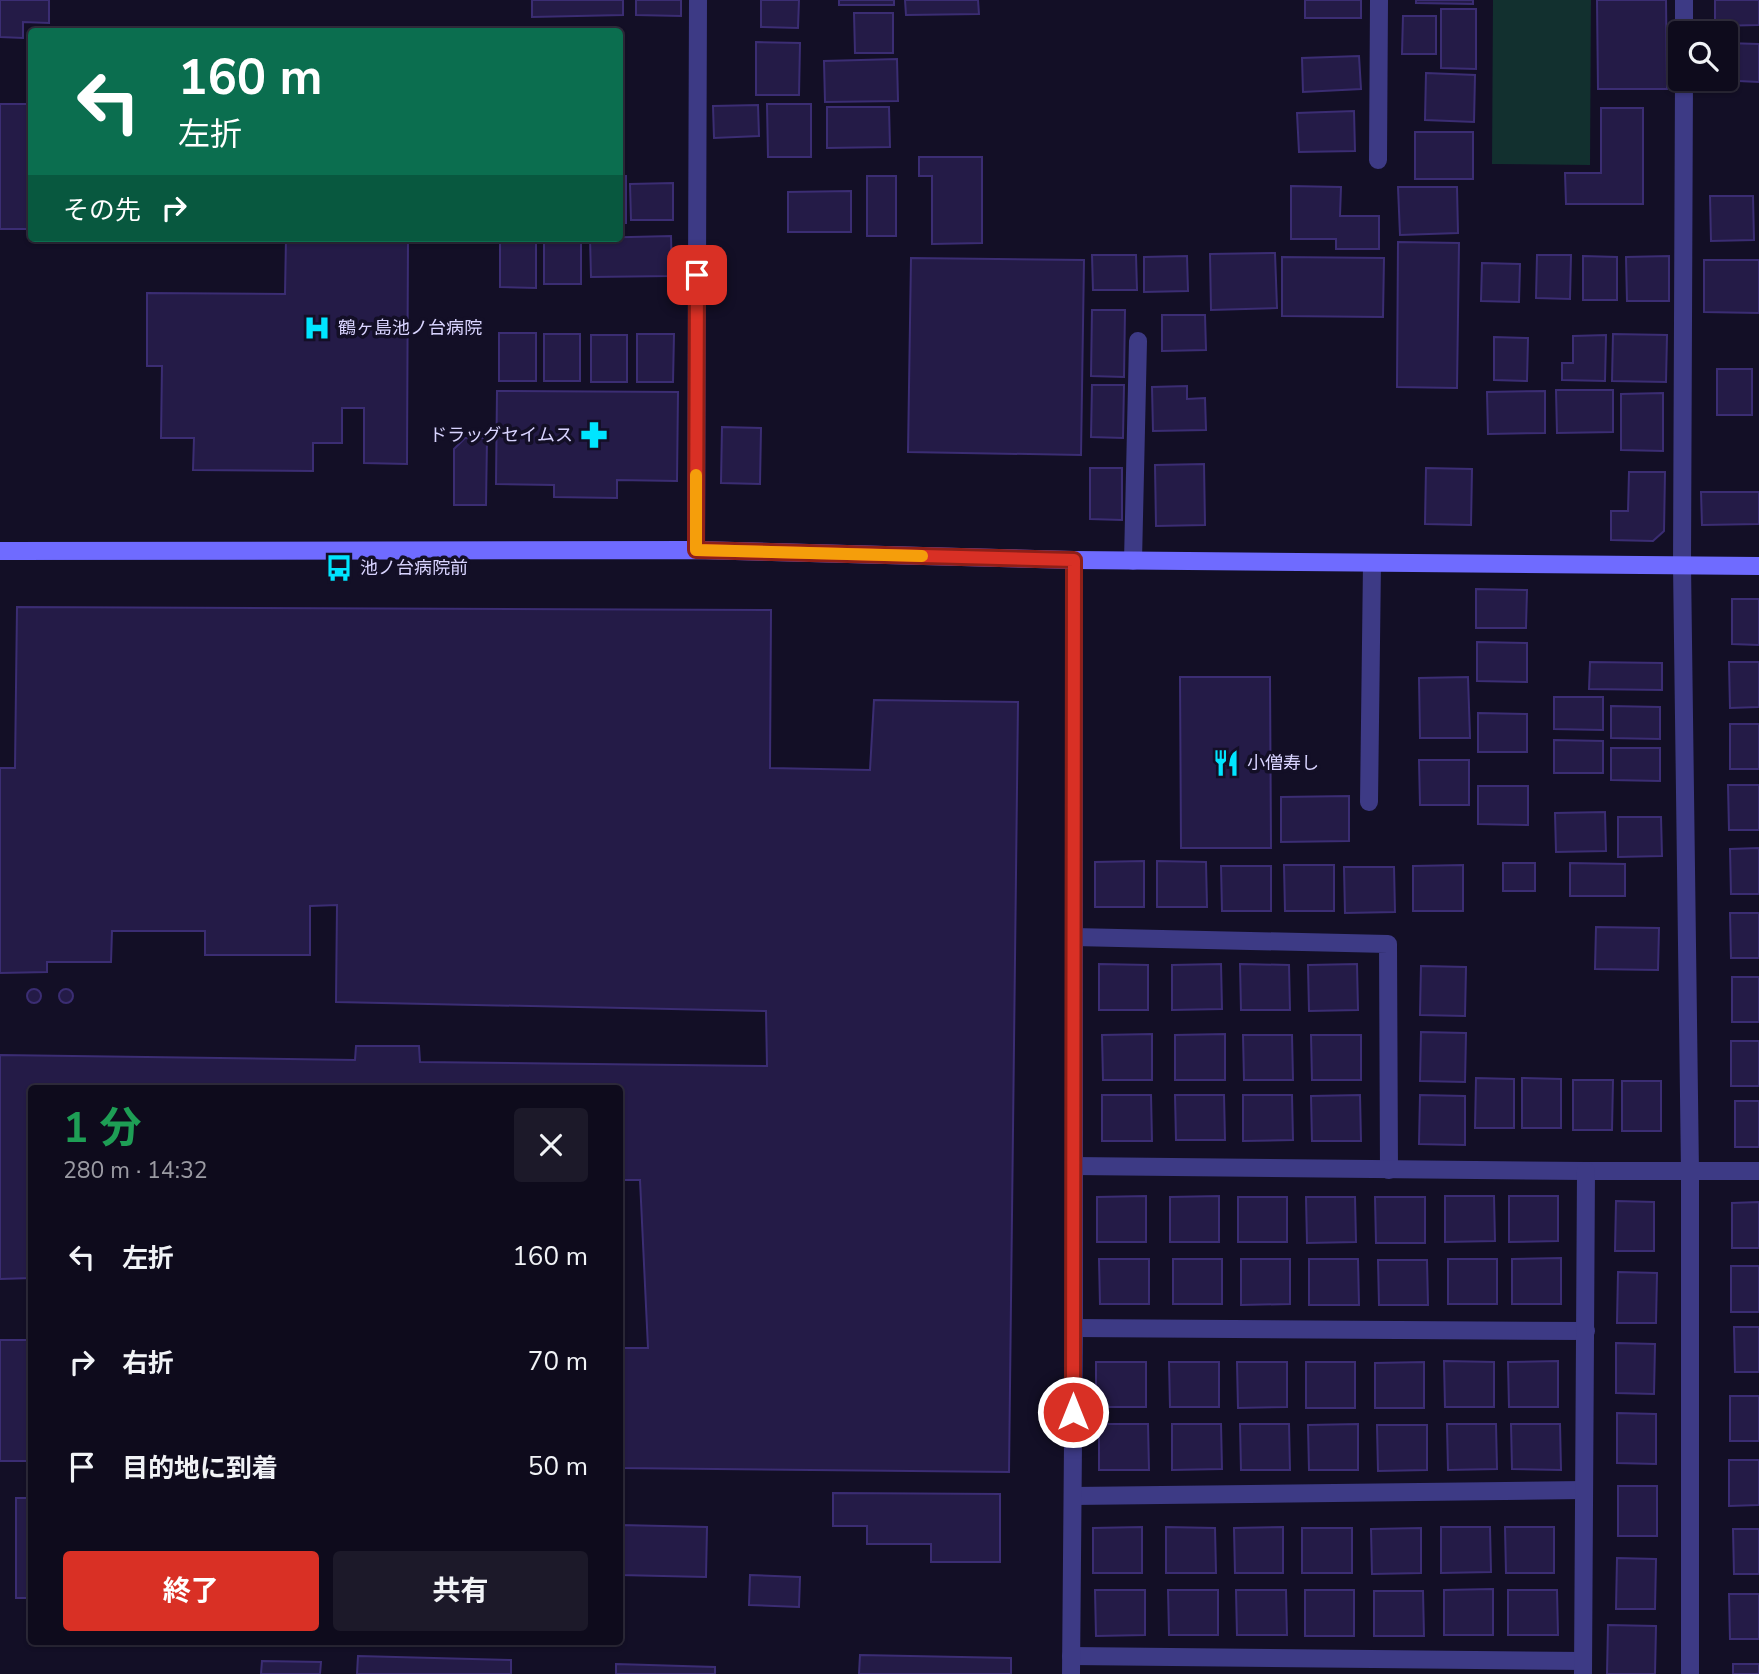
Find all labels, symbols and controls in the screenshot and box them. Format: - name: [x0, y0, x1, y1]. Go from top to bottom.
- map controls: [1668, 21, 1738, 91]
- button: search: [1668, 21, 1738, 91]
- text: 160 m: [178, 44, 322, 111]
- icon: left: [63, 56, 154, 147]
- text: 左折: [178, 113, 242, 156]
- icon: right: [155, 189, 193, 227]
- text: その先: [63, 193, 141, 228]
- pin: [667, 245, 727, 305]
- icon: arrive: [678, 256, 716, 294]
- hospital icon: 鶴ヶ島池ノ台病院: [302, 313, 332, 343]
- place label: 鶴ヶ島池ノ台病院: [338, 316, 482, 340]
- pharmacy icon: ドラッグセイムス: [579, 420, 609, 450]
- place label: ドラッグセイムス: [429, 423, 573, 447]
- bus stop icon: 池ノ台病院前: [324, 553, 354, 583]
- place label: 池ノ台病院前: [360, 556, 468, 580]
- restaurant icon: 小僧寿し: [1211, 748, 1241, 778]
- place label: 小僧寿し: [1247, 751, 1319, 775]
- text: 1 分: [63, 1100, 142, 1157]
- button: close: [514, 1108, 588, 1182]
- text: 280 m · 14:32: [63, 1155, 208, 1186]
- icon: left: [63, 1238, 101, 1276]
- text: 160 m: [512, 1239, 588, 1274]
- text: 左折: [122, 1241, 174, 1276]
- icon: right: [63, 1343, 101, 1381]
- text: 70 m: [528, 1344, 588, 1379]
- text: 右折: [122, 1346, 174, 1381]
- position arrow: [1036, 1375, 1110, 1449]
- icon: arrive: [63, 1448, 101, 1486]
- text: 50 m: [528, 1449, 588, 1484]
- text: 目的地に到着: [122, 1451, 278, 1486]
- button: 終了: [63, 1551, 319, 1631]
- button: 共有: [333, 1551, 588, 1631]

